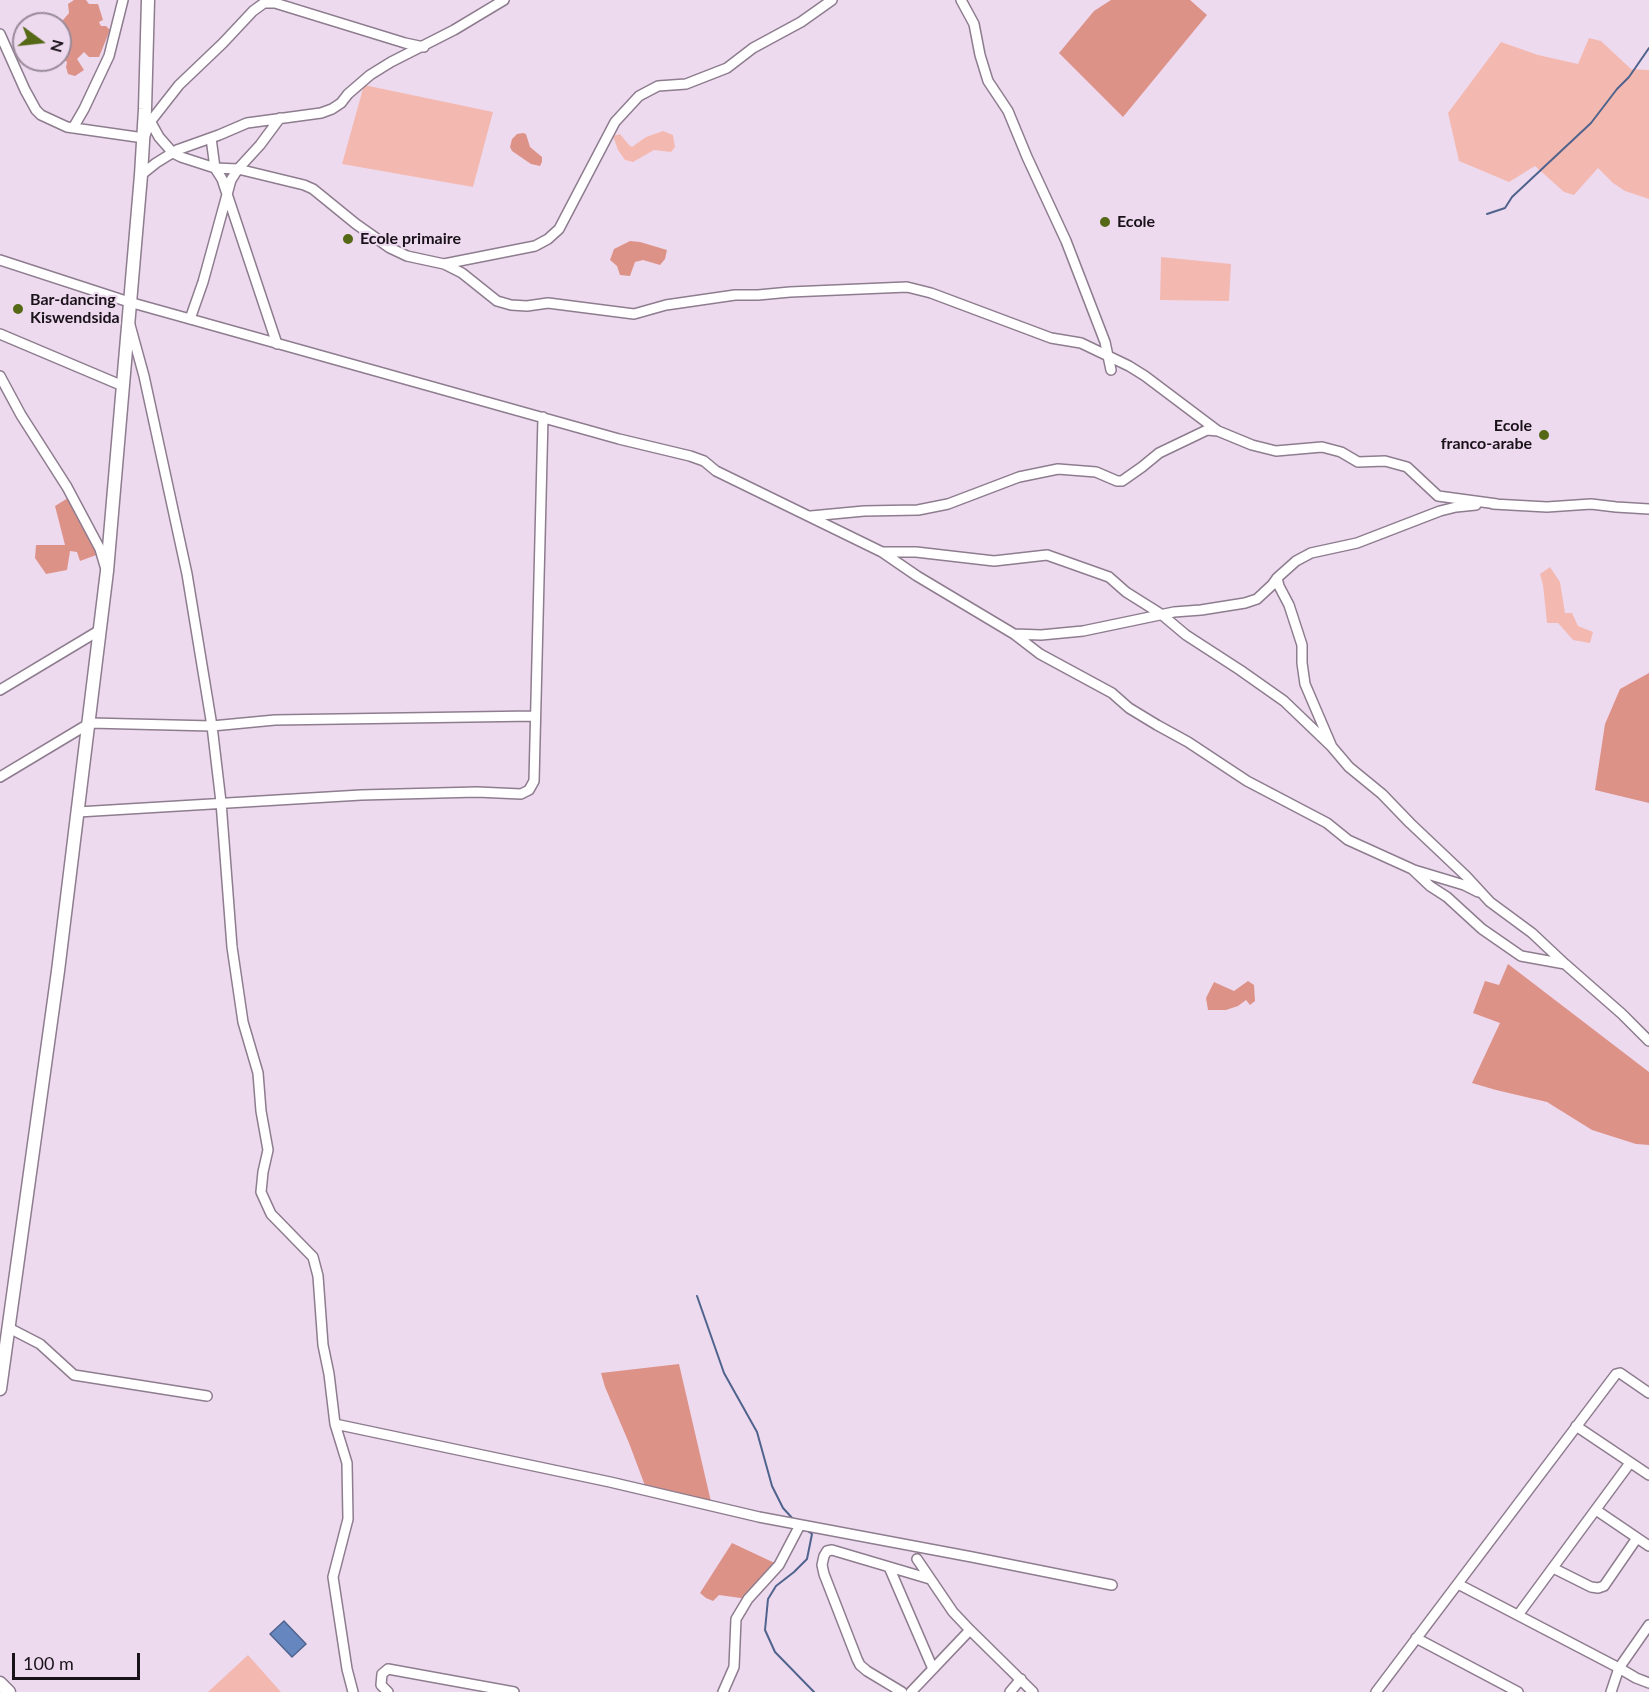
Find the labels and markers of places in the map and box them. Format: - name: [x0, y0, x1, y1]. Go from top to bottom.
- place label: Ecole: [1117, 212, 1155, 232]
- marker: Ecole: [1098, 215, 1112, 229]
- place label: Ecole primaire: [360, 229, 461, 249]
- marker: Ecole primaire: [341, 232, 355, 246]
- place label: Bar-dancing Kiswendsida: [30, 290, 120, 328]
- marker: Bar-dancing Kiswendsida: [11, 302, 25, 316]
- place label: Ecole franco-arabe: [1441, 416, 1532, 454]
- marker: Ecole franco-arabe: [1537, 428, 1551, 442]

